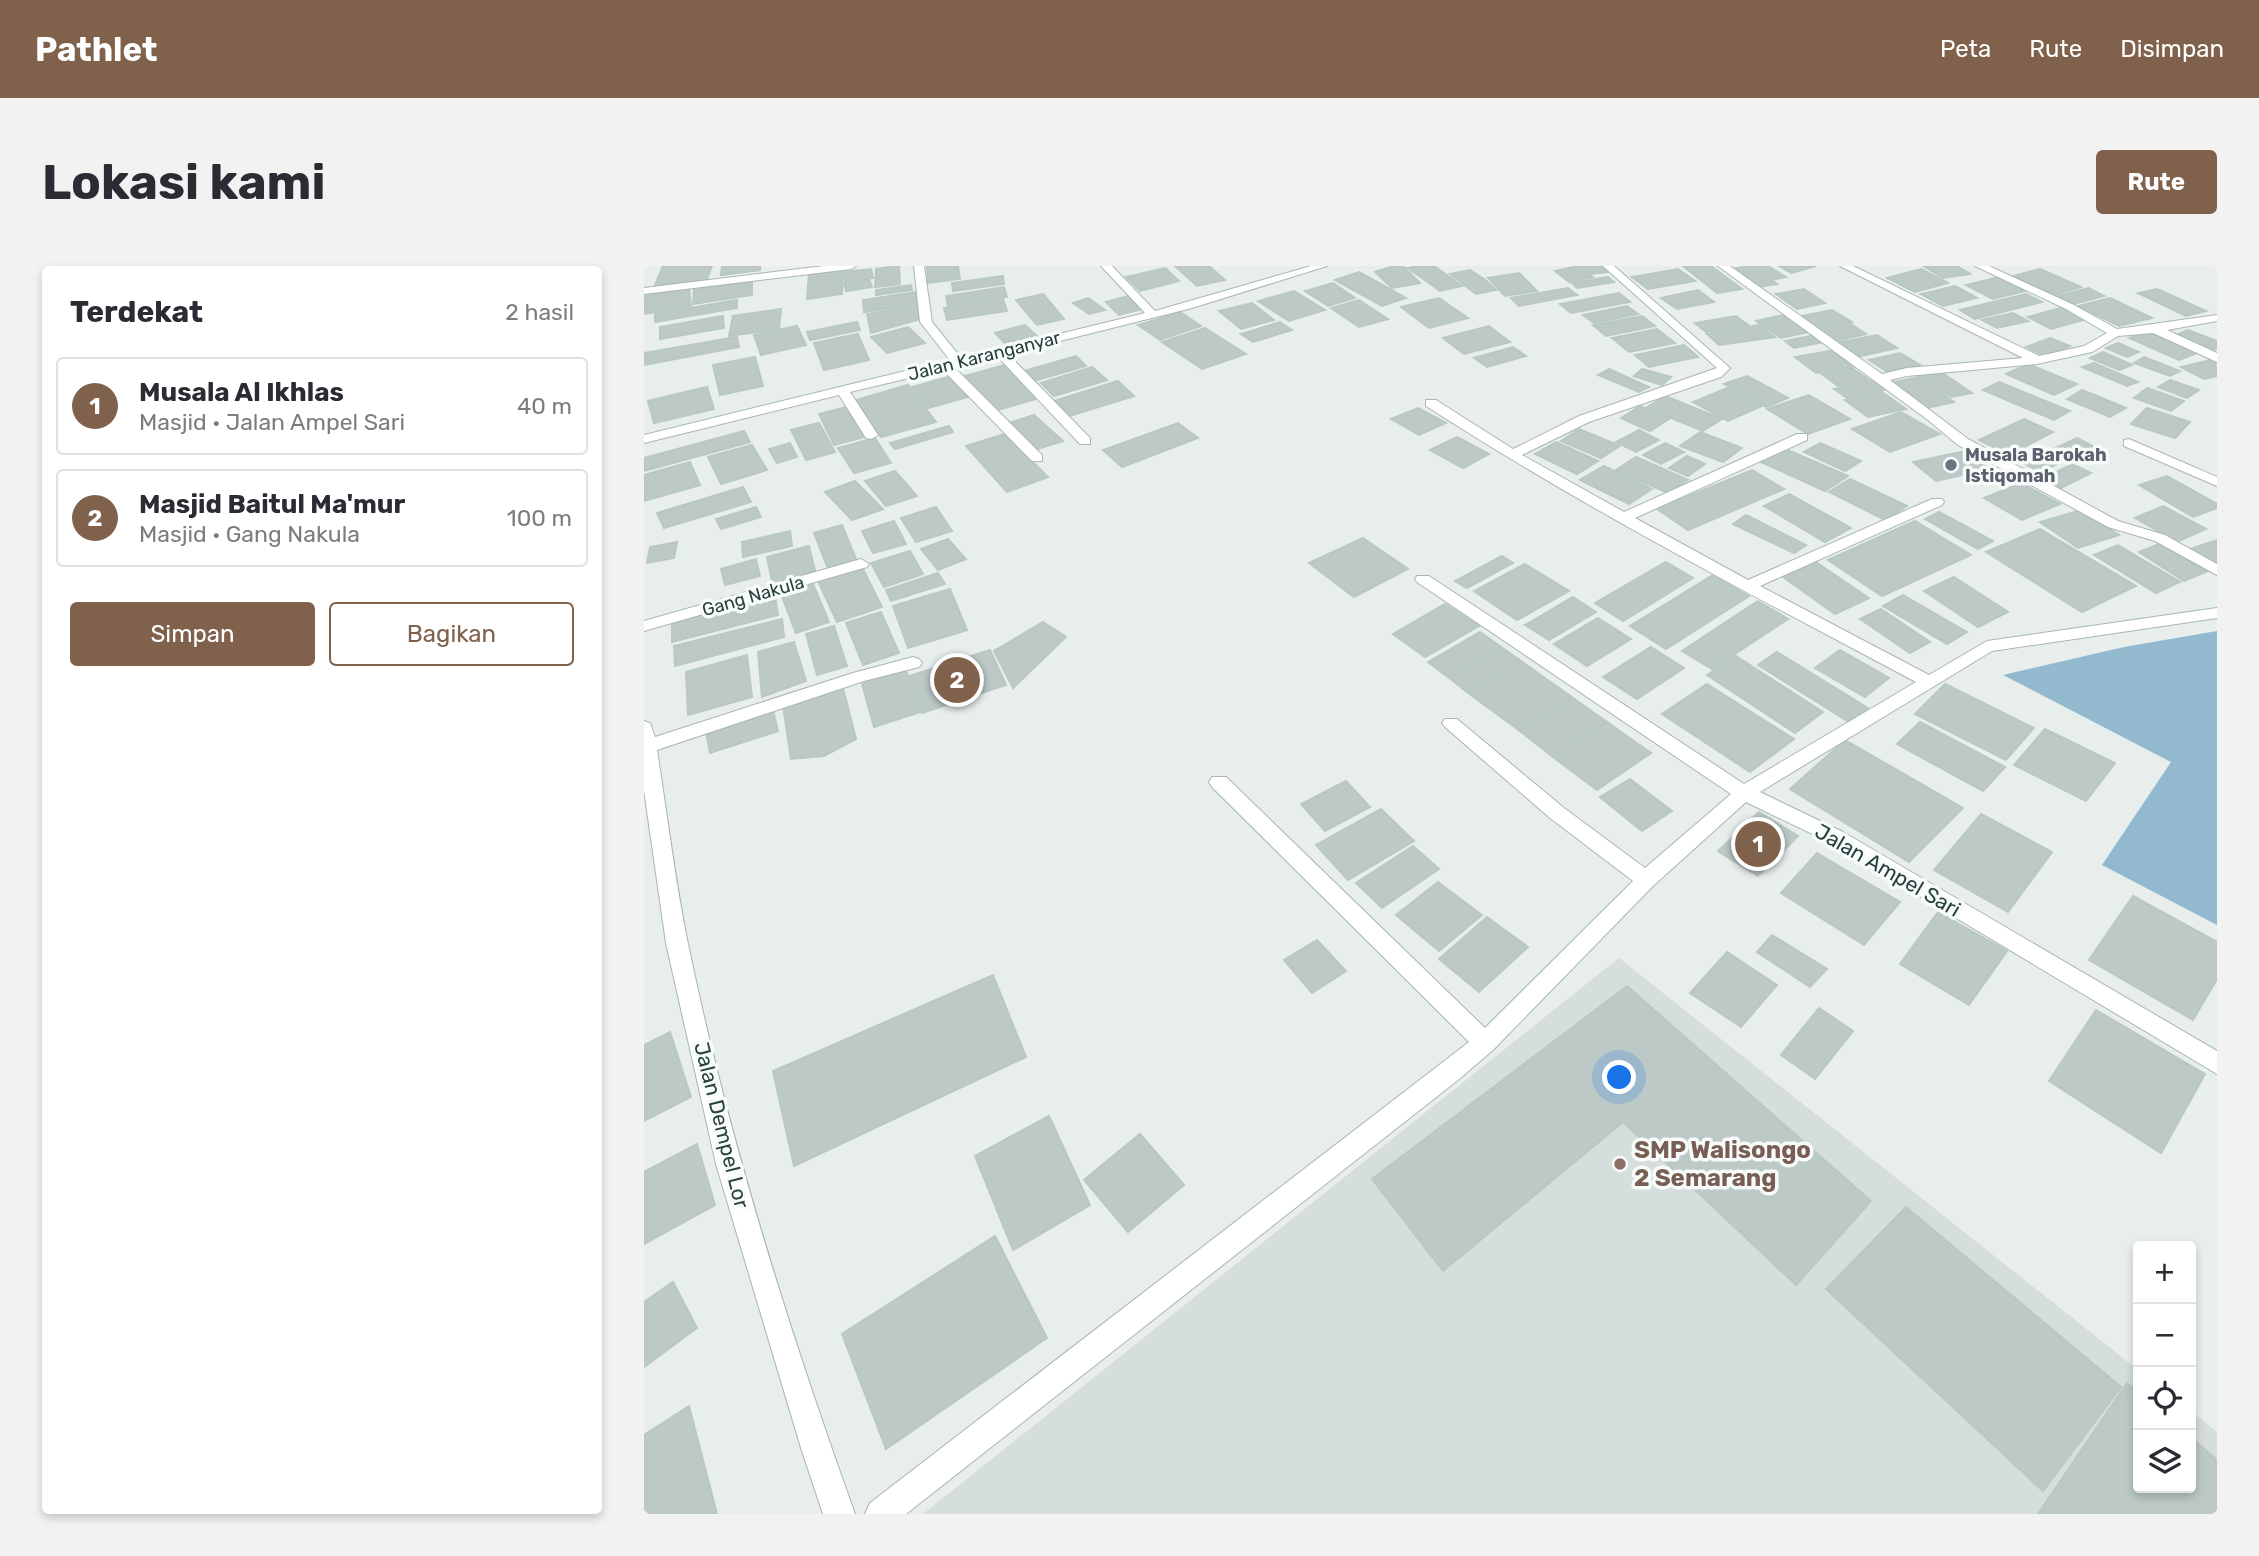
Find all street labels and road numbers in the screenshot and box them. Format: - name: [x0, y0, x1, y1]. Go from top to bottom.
- street label: Jalan Karanganyar: [905, 326, 1063, 386]
- street label: Gang Nakula: [699, 571, 807, 621]
- street label: Jalan Ampel Sari: [1811, 818, 1965, 922]
- street label: Jalan Dempel Lor: [689, 1039, 755, 1211]

